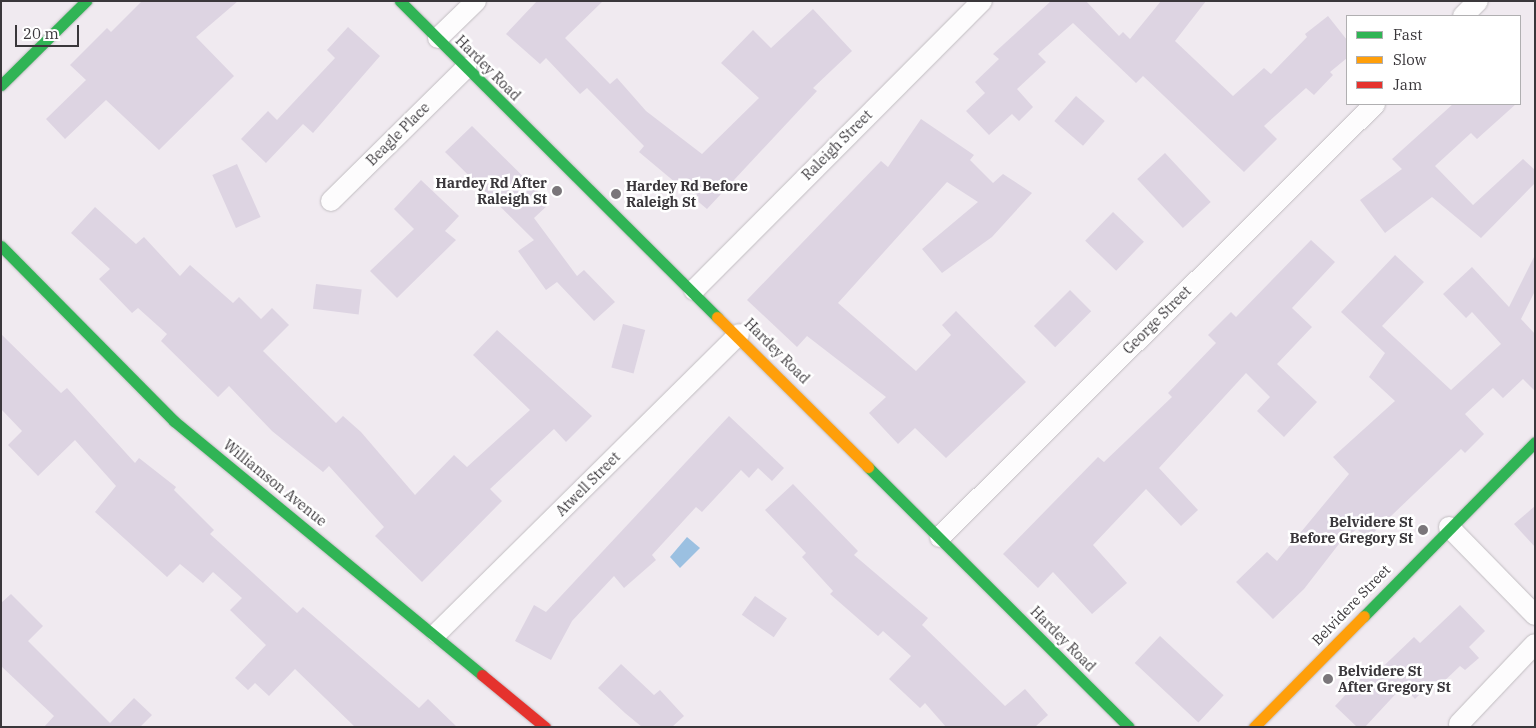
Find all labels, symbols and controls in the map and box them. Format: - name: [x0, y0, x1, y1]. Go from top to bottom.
- scale bar: [18, 15, 81, 47]
- legend: [1346, 15, 1521, 105]
- text: 20 m: [23, 24, 59, 43]
- text: Fast: [1393, 25, 1423, 44]
- street label: Hardey Road: [452, 32, 524, 104]
- text: Slow: [1393, 50, 1426, 69]
- text: Jam: [1393, 75, 1422, 94]
- street label: Beagle Place: [363, 99, 433, 169]
- street label: Raleigh Street: [799, 107, 875, 183]
- place label: Hardey Rd After Raleigh St: [436, 175, 547, 208]
- place label: Hardey Rd Before Raleigh St: [626, 178, 748, 210]
- marker: Hardey Rd After Raleigh St: [551, 185, 563, 197]
- marker: Hardey Rd Before Raleigh St: [610, 188, 622, 200]
- street label: George Street: [1119, 282, 1195, 358]
- street label: Hardey Road: [741, 315, 813, 387]
- street label: Williamson Avenue: [220, 436, 330, 530]
- street label: Atwell Street: [553, 449, 623, 519]
- place label: Belvidere St Before Gregory St: [1290, 514, 1413, 546]
- marker: Belvidere St Before Gregory St: [1417, 524, 1429, 536]
- street label: Belvidere Street: [1308, 561, 1394, 649]
- street label: Hardey Road: [1027, 603, 1099, 675]
- place label: Belvidere St After Gregory St: [1338, 663, 1451, 696]
- marker: Belvidere St After Gregory St: [1322, 673, 1334, 685]

